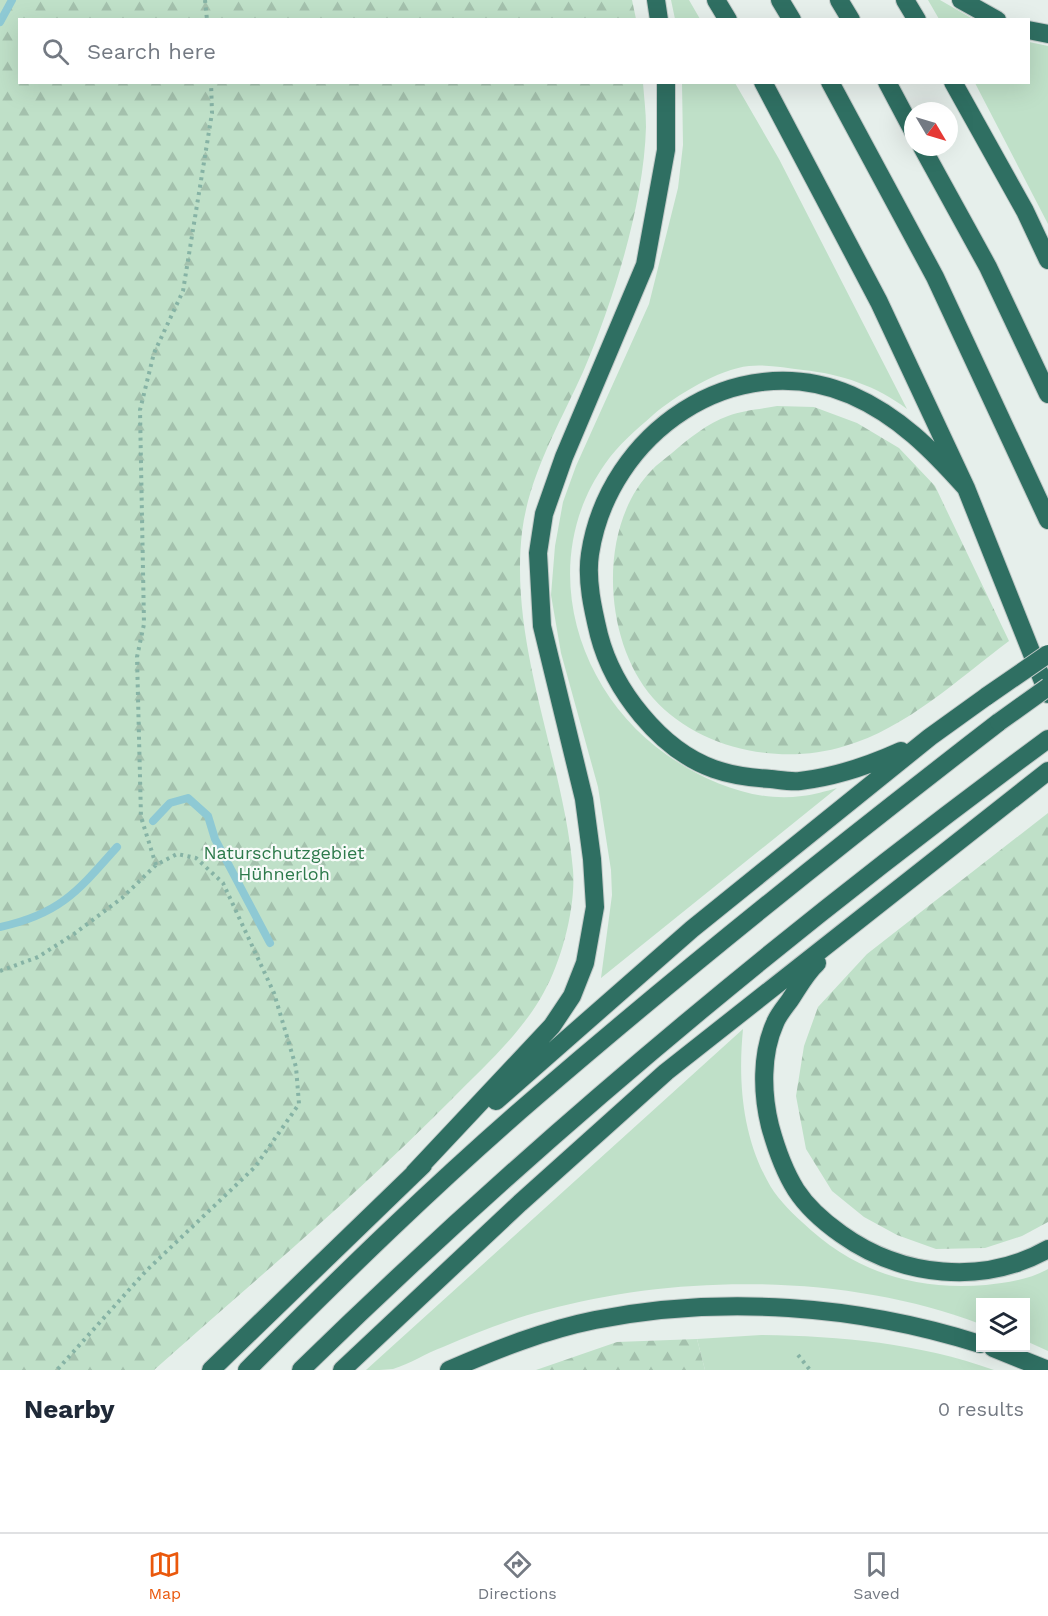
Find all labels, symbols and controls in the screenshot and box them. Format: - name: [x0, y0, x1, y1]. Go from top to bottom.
- search box: [18, 18, 1030, 84]
- icon: search: [39, 35, 72, 68]
- text: Search here: [87, 39, 216, 64]
- north arrow: [904, 102, 958, 156]
- park label: Naturschutzgebiet Hühnerloh: [203, 842, 365, 884]
- map controls: [976, 1298, 1030, 1352]
- button: layers: [976, 1298, 1030, 1352]
- text: Nearby: [24, 1394, 115, 1424]
- text: 0 results: [938, 1397, 1024, 1421]
- tab: Map: [148, 1548, 181, 1603]
- tab: Directions: [478, 1548, 557, 1603]
- tab: Saved: [853, 1548, 900, 1603]

